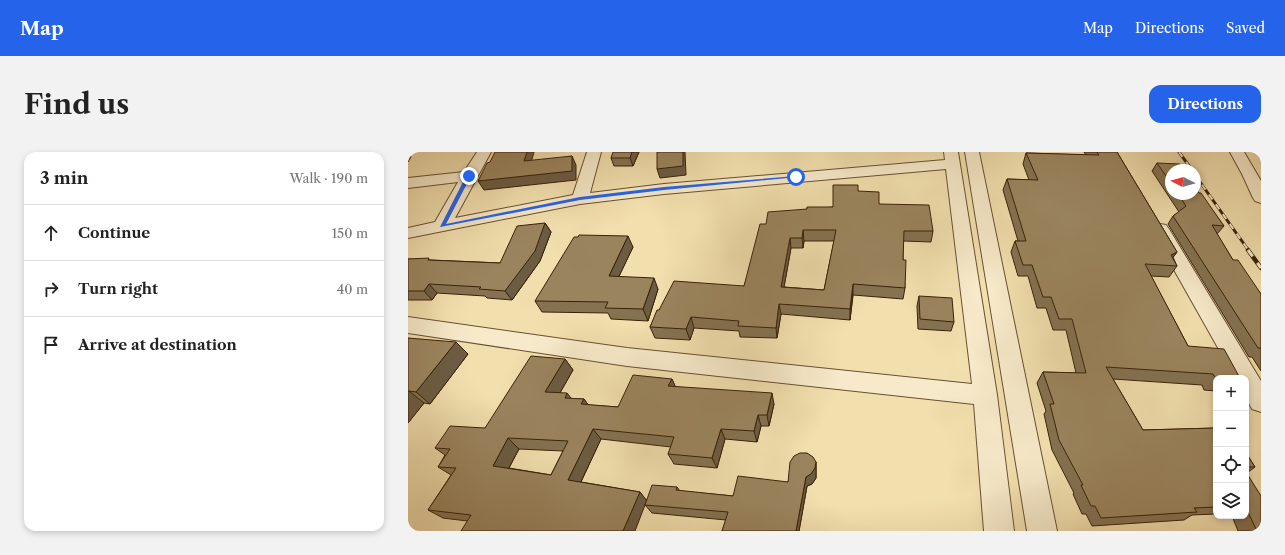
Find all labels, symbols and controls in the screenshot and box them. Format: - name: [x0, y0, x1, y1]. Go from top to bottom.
- text: Map: [20, 17, 64, 40]
- text: Map: [1083, 19, 1113, 37]
- text: Directions: [1135, 19, 1204, 37]
- text: Saved: [1226, 19, 1265, 37]
- button: Directions: [1149, 85, 1261, 123]
- text: Find us: [24, 87, 129, 121]
- north arrow: [1165, 164, 1201, 200]
- route end: [460, 167, 478, 185]
- text: 3 min: [40, 168, 89, 188]
- route start: [787, 168, 805, 186]
- text: Walk · 190 m: [289, 170, 368, 186]
- icon: ahead: [40, 222, 62, 244]
- text: Continue: [78, 223, 150, 242]
- text: 150 m: [332, 225, 368, 241]
- icon: right: [40, 278, 62, 300]
- text: Turn right: [78, 279, 158, 298]
- text: 40 m: [337, 281, 368, 297]
- icon: arrive: [40, 334, 62, 356]
- text: Arrive at destination: [78, 335, 237, 354]
- map controls: [1213, 375, 1249, 519]
- button: +: [1213, 375, 1249, 411]
- button: −: [1213, 411, 1249, 447]
- button: locate: [1213, 447, 1249, 483]
- button: layers: [1213, 483, 1249, 519]

